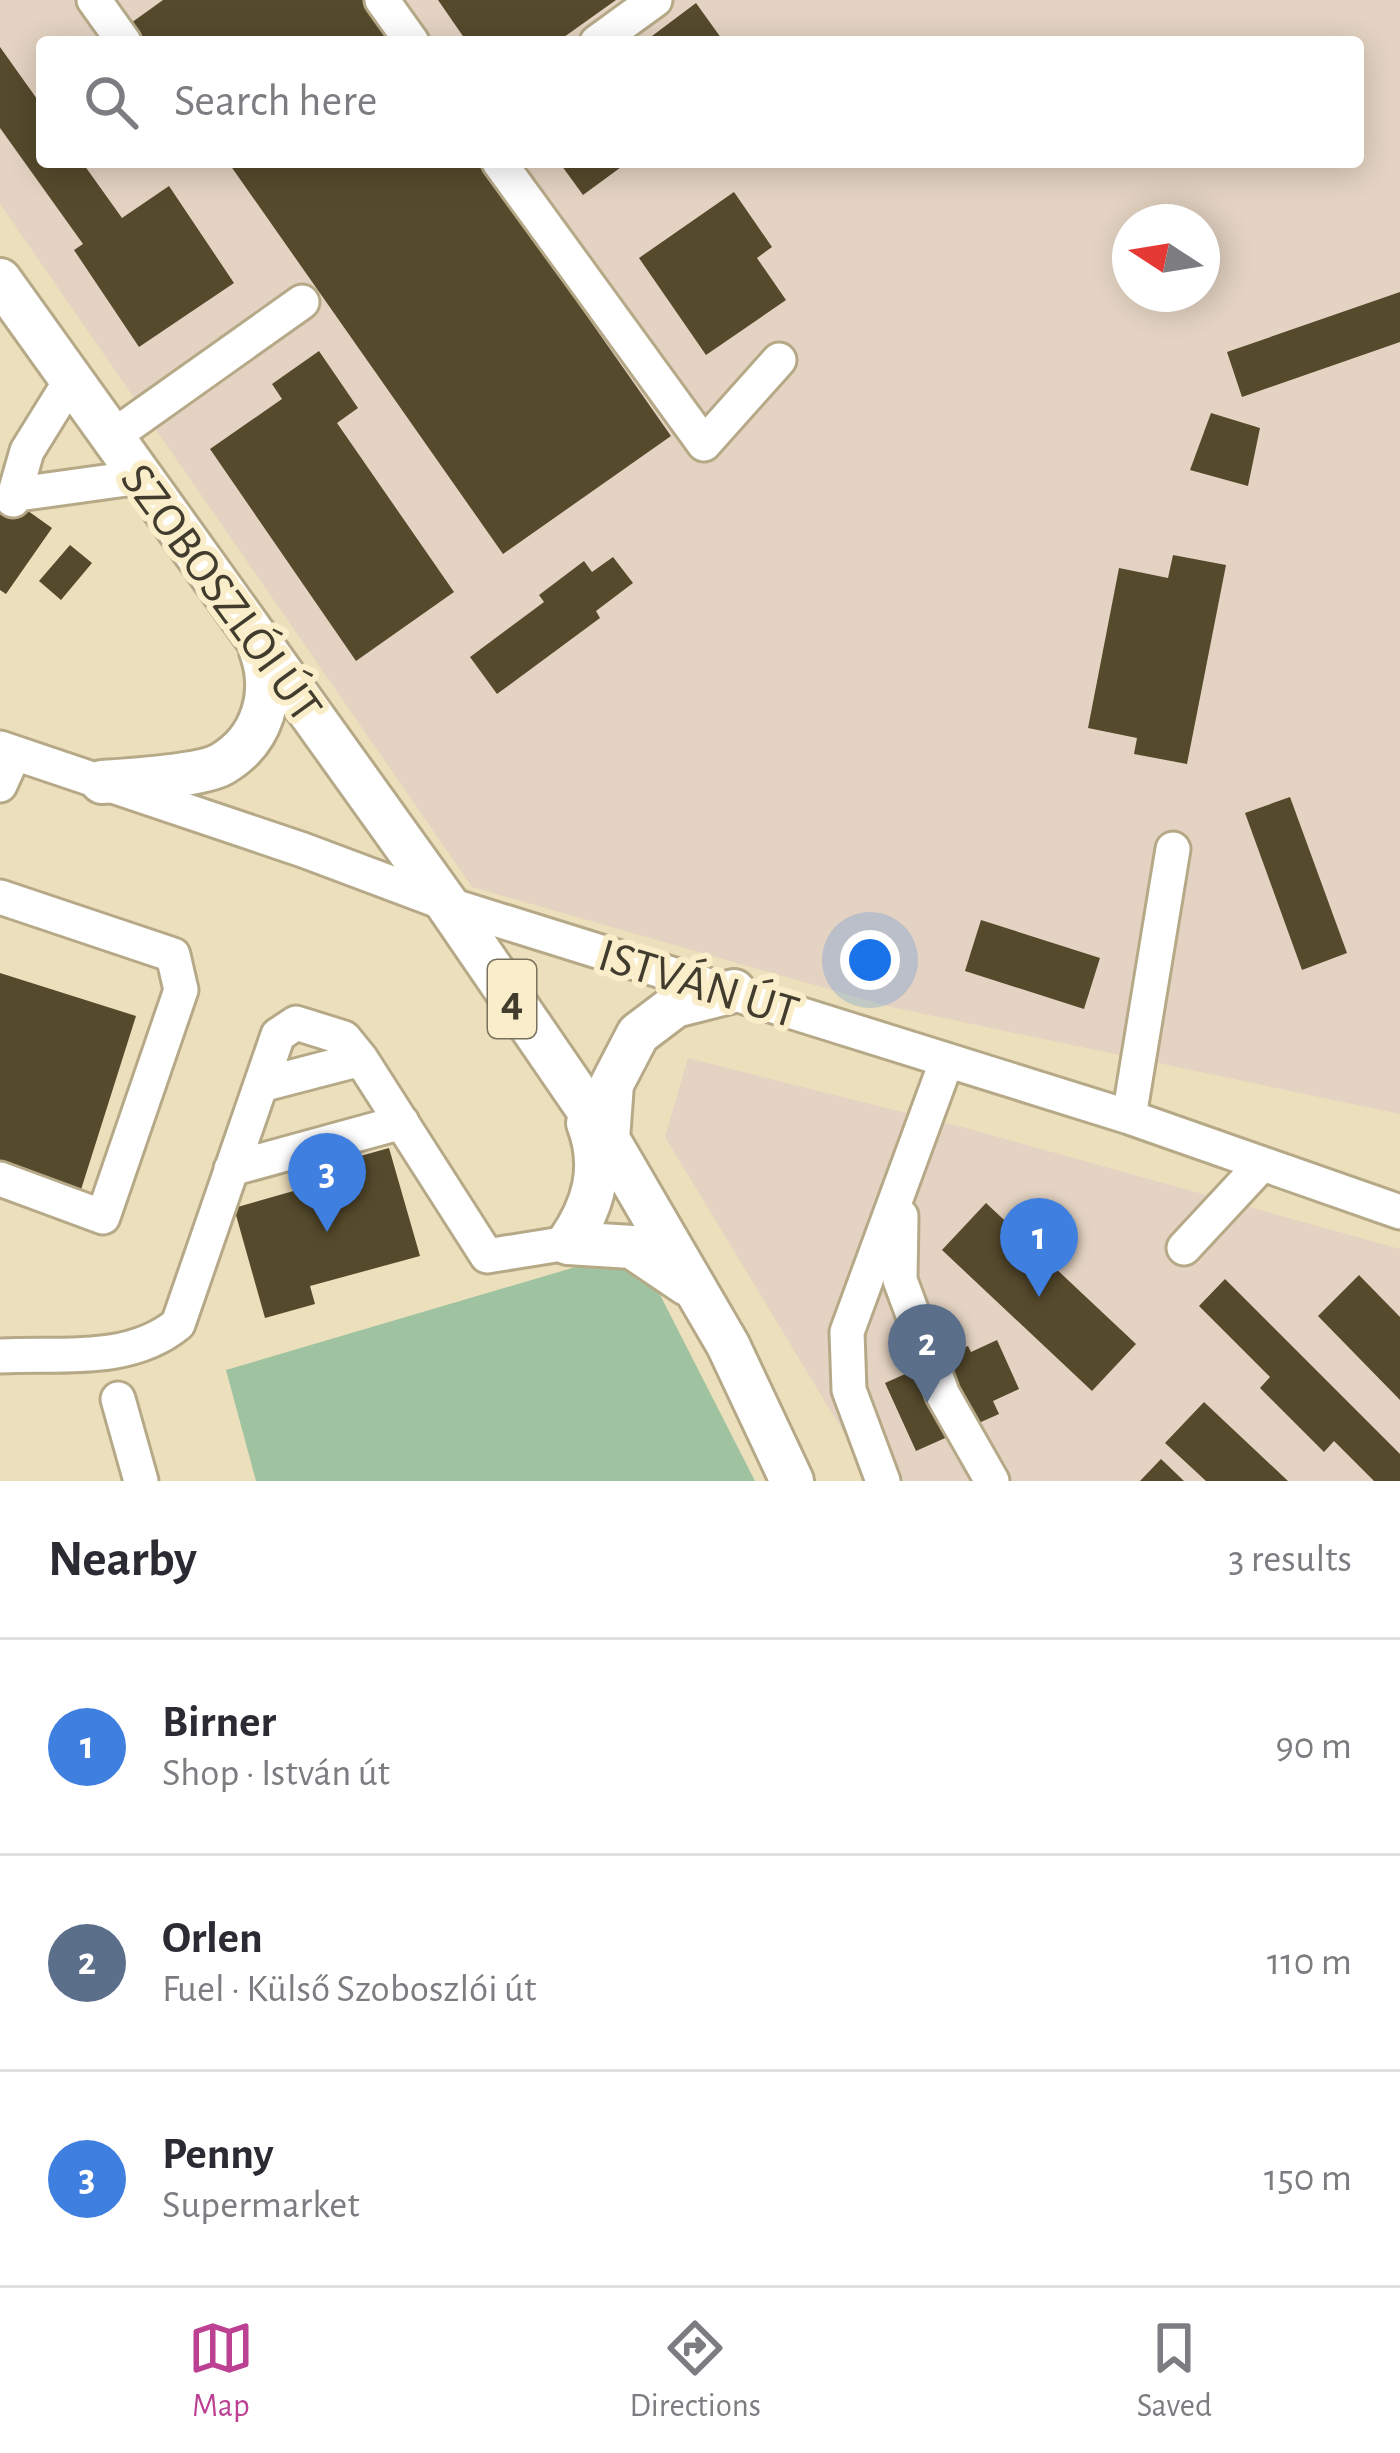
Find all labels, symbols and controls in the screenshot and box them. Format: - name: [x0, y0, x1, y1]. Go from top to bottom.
- search box: [36, 36, 1364, 168]
- icon: search: [78, 69, 144, 135]
- text: Search here: [174, 79, 377, 124]
- north arrow: [1112, 204, 1220, 312]
- street label: SZOBOSZLÓI ÚT: [111, 453, 334, 732]
- street label: ISTVÁN ÚT: [592, 927, 805, 1038]
- your location: [840, 930, 900, 990]
- road number: 4: [488, 960, 536, 1038]
- pin: 3: [288, 1133, 366, 1232]
- pin: 1: [1000, 1198, 1078, 1297]
- pin: 2: [888, 1304, 966, 1403]
- text: Nearby: [48, 1534, 197, 1585]
- text: 3 results: [1228, 1540, 1352, 1579]
- text: Birner: [162, 1700, 276, 1745]
- text: 1: [80, 1727, 94, 1766]
- text: 90 m: [1275, 1727, 1352, 1766]
- text: Shop · István út: [162, 1754, 390, 1793]
- text: Orlen: [162, 1916, 263, 1961]
- text: 2: [78, 1943, 96, 1982]
- text: 110 m: [1267, 1943, 1352, 1982]
- text: Fuel · Külső Szoboszlói út: [162, 1970, 536, 2009]
- text: Penny: [162, 2132, 274, 2177]
- text: 3: [79, 2159, 95, 2198]
- text: 150 m: [1264, 2159, 1352, 2198]
- text: Supermarket: [162, 2186, 360, 2225]
- tab: Map: [188, 2315, 254, 2427]
- tab: Directions: [629, 2315, 761, 2427]
- tab: Saved: [1137, 2315, 1212, 2427]

